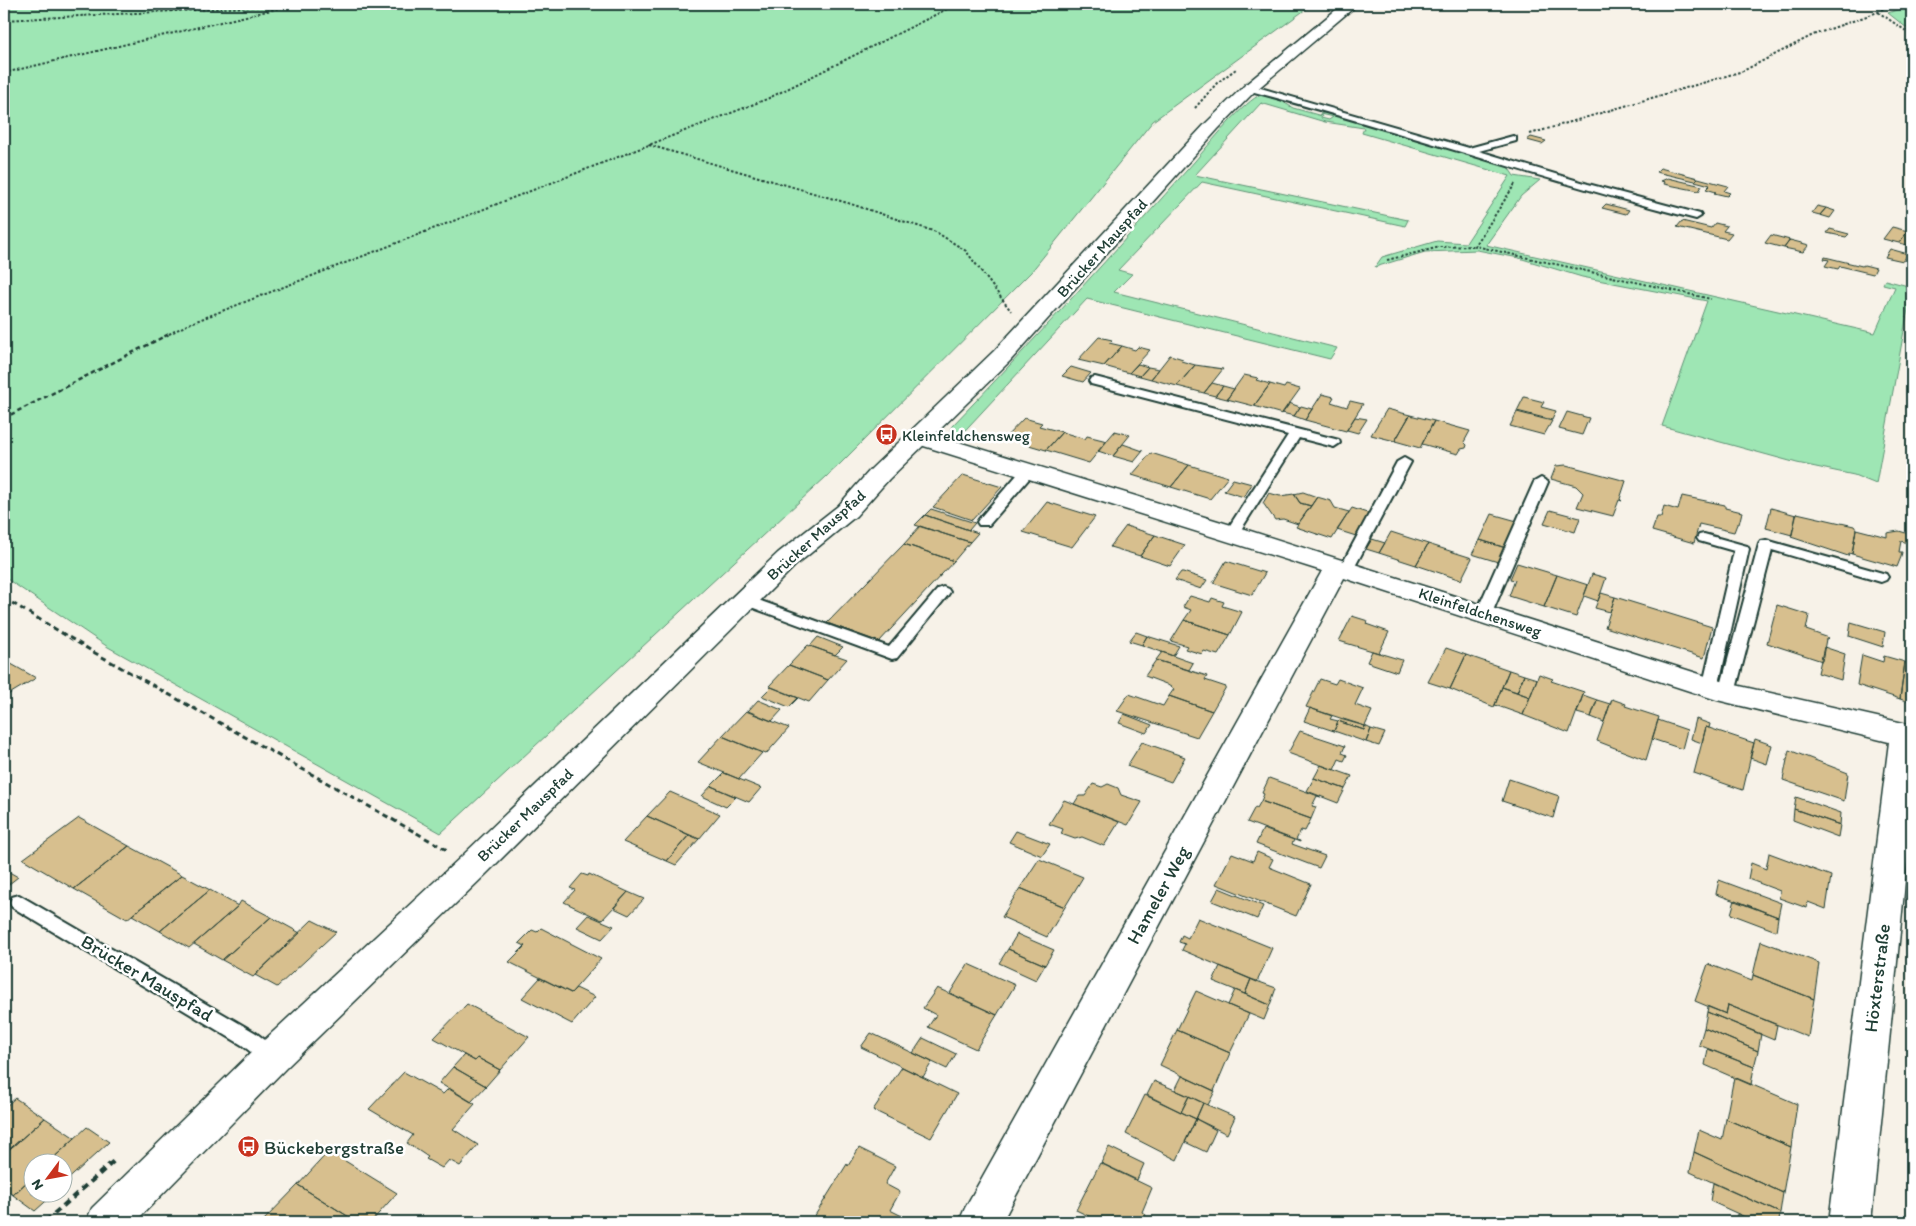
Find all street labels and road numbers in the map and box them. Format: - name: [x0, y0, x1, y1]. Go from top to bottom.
- street label: Brücker Mauspfad: [1053, 194, 1152, 301]
- street label: Brücker Mauspfad: [763, 485, 870, 584]
- street label: Kleinfeldchensweg: [1416, 583, 1545, 641]
- street label: Brücker Mauspfad: [473, 764, 577, 866]
- street label: Hameler Weg: [1122, 842, 1195, 948]
- street label: Höxterstraße: [1859, 922, 1895, 1034]
- street label: Brücker Mauspfad: [77, 930, 217, 1026]

